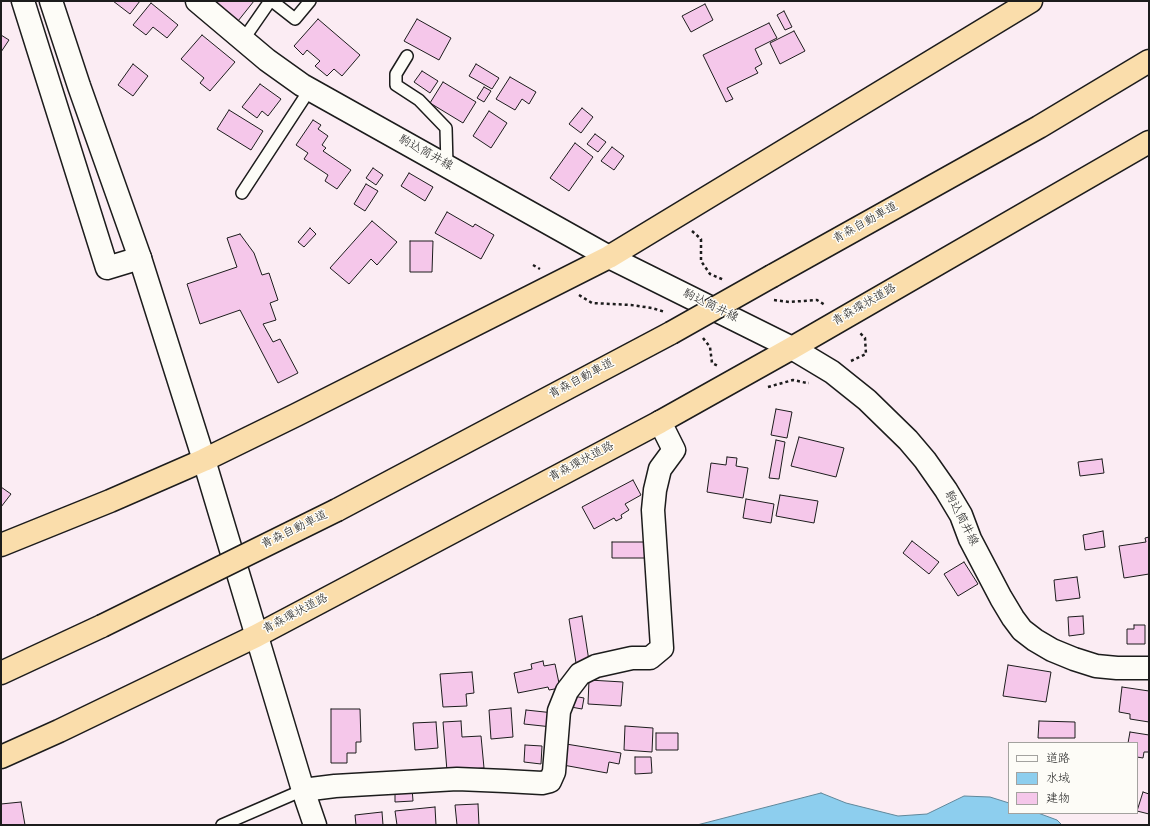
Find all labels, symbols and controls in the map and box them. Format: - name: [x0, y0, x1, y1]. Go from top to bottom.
- street label: 駒込筒井線: [395, 133, 455, 175]
- street label: 青森自動車道: [831, 200, 901, 248]
- street label: 青森環状道路: [830, 282, 900, 330]
- street label: 駒込筒井線: [680, 287, 740, 327]
- street label: 青森自動車道: [547, 357, 617, 403]
- street label: 青森環状道路: [547, 440, 617, 486]
- street label: 駒込筒井線: [940, 489, 980, 549]
- street label: 青森自動車道: [259, 509, 331, 553]
- street label: 青森環状道路: [261, 592, 331, 638]
- legend: [1008, 742, 1138, 814]
- text: 道路: [1046, 751, 1070, 768]
- text: 水域: [1046, 771, 1070, 788]
- text: 建物: [1046, 791, 1070, 808]

